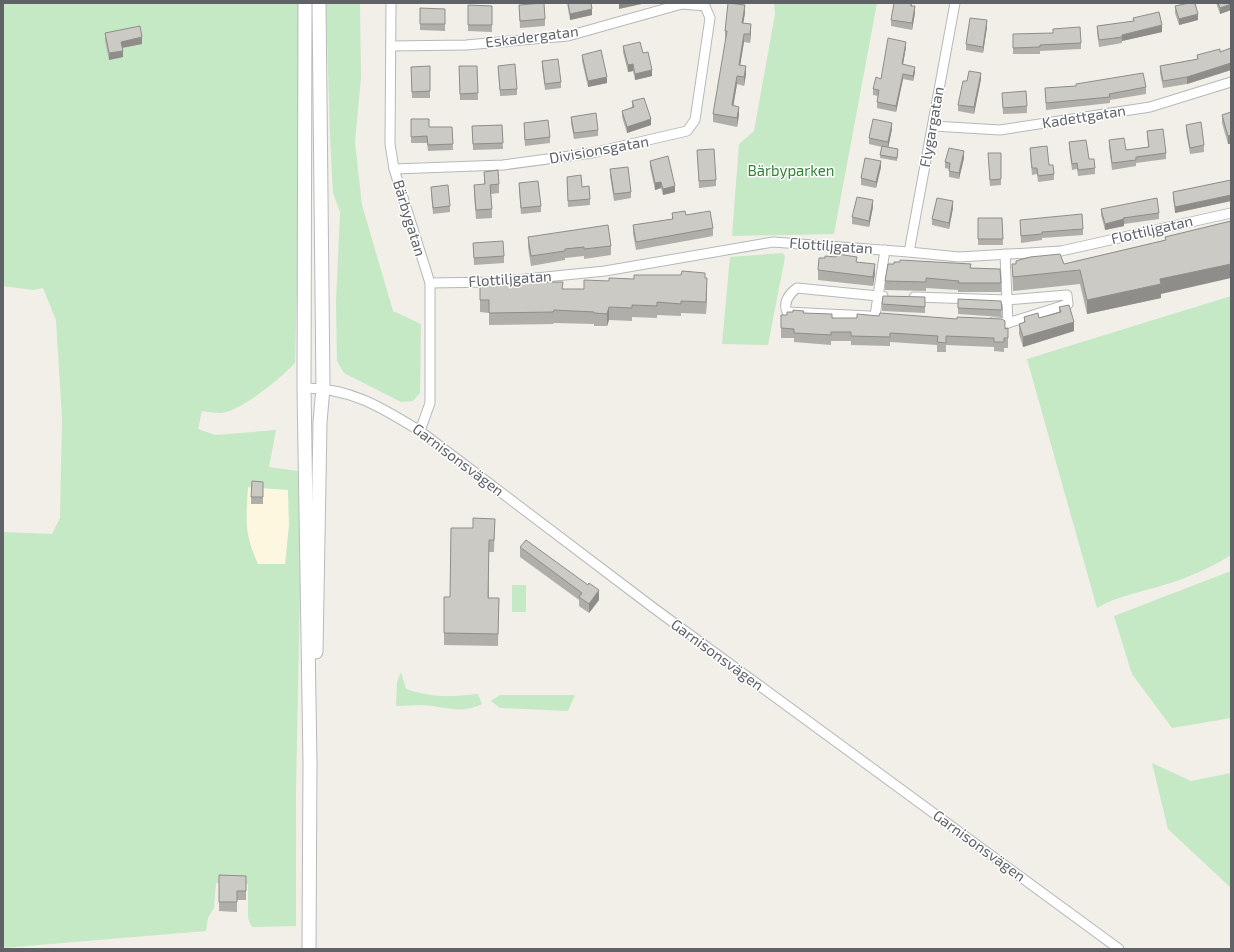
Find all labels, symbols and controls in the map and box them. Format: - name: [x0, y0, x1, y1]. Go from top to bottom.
- street label: Eskadergatan: [484, 21, 579, 51]
- street label: Flygargatan: [915, 85, 947, 169]
- street label: Kadettgatan: [1041, 101, 1127, 132]
- street label: Divisionsgatan: [548, 131, 650, 167]
- park label: Bärbyparken: [747, 161, 835, 179]
- street label: Bärbygatan: [390, 177, 430, 258]
- street label: Flottiljgatan: [1109, 211, 1195, 248]
- street label: Flottiljgatan: [789, 233, 873, 258]
- street label: Flottiljgatan: [468, 266, 552, 291]
- street label: Garnisonsvägen: [409, 419, 508, 499]
- street label: Garnisonsvägen: [668, 615, 767, 694]
- street label: Garnisonsvägen: [930, 806, 1029, 885]

